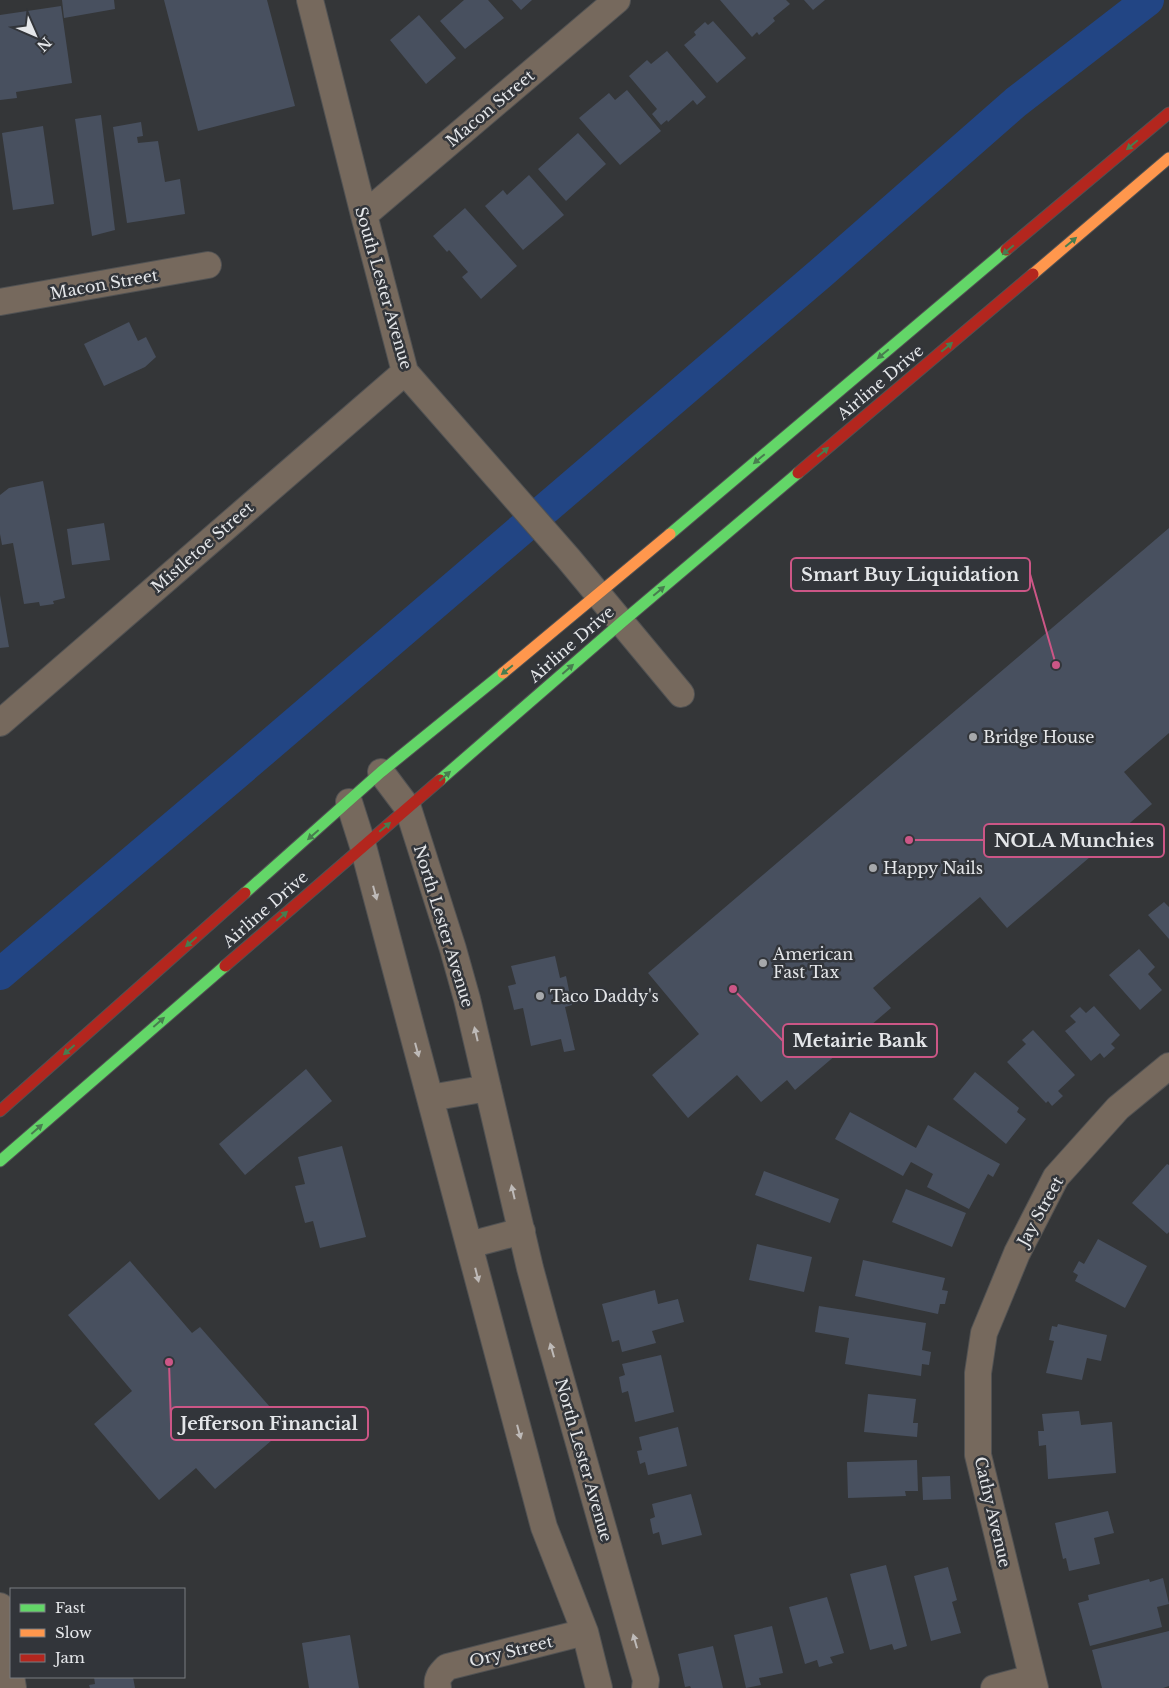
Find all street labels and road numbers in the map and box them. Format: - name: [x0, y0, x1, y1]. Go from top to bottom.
- street label: Macon Street: [442, 65, 538, 151]
- street label: South Lester Avenue: [351, 204, 417, 372]
- street label: Macon Street: [49, 265, 159, 303]
- street label: Airline Drive: [832, 340, 927, 425]
- street label: Mistletoe Street: [147, 497, 257, 597]
- street label: Airline Drive: [523, 601, 618, 687]
- street label: North Lester Avenue: [410, 842, 478, 1010]
- street label: Airline Drive: [217, 866, 312, 952]
- street label: Jay Street: [1012, 1173, 1067, 1251]
- street label: North Lester Avenue: [551, 1376, 617, 1544]
- street label: Cathy Avenue: [971, 1455, 1015, 1569]
- street label: Ory Street: [467, 1631, 555, 1671]

